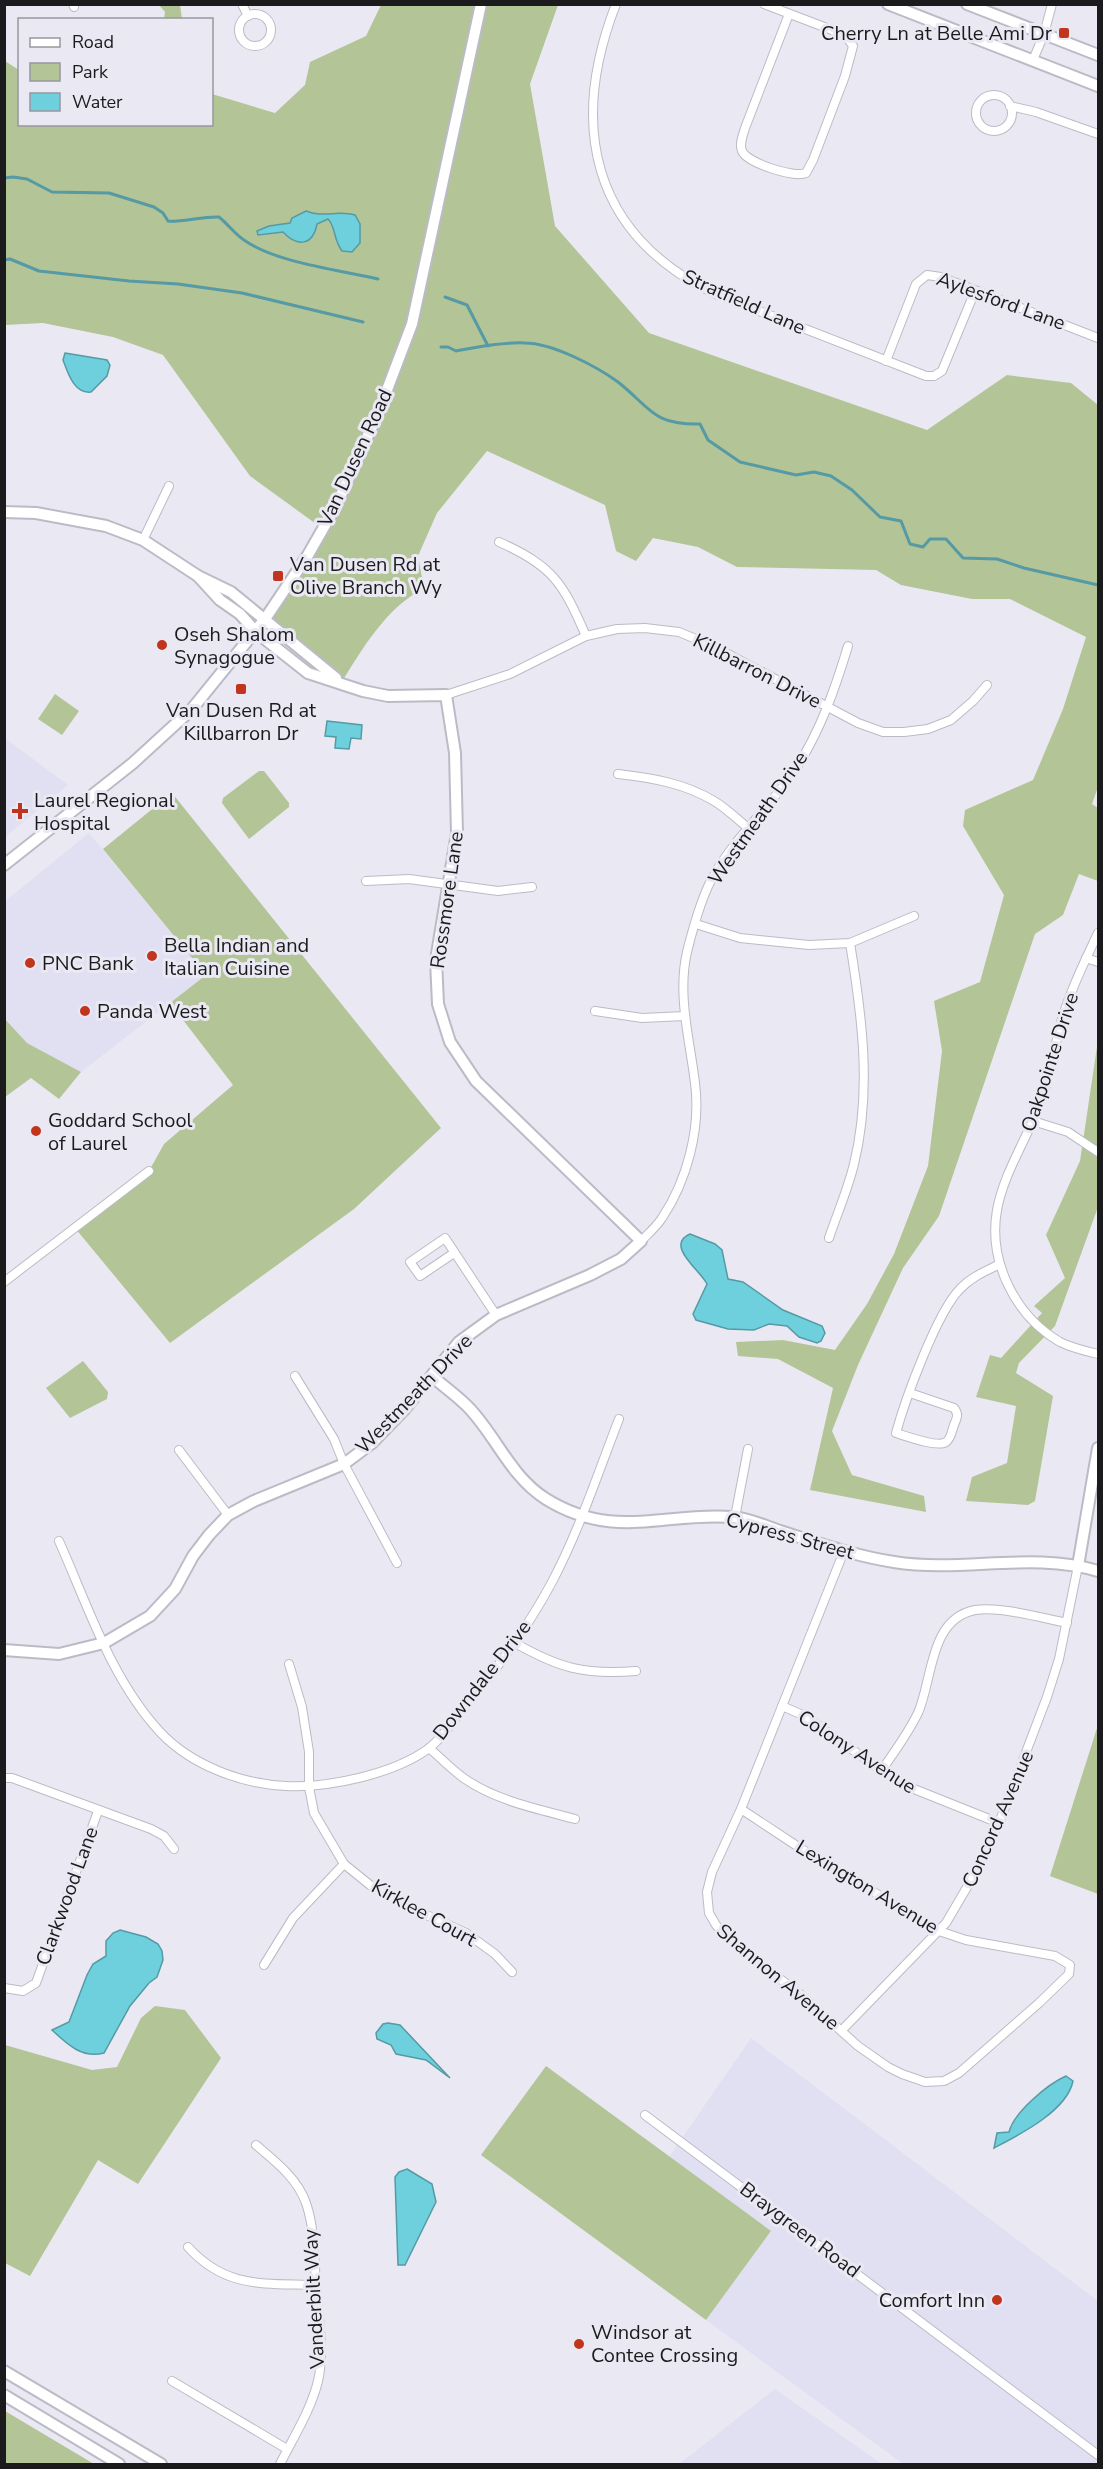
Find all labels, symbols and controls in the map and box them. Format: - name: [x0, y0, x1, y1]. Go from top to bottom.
- legend: [18, 18, 213, 126]
- place label: Cherry Ln at Belle Ami Dr: [821, 20, 1052, 47]
- marker: Cherry Ln at Belle Ami Dr: [1057, 26, 1071, 40]
- text: Road: [72, 30, 114, 54]
- text: Park: [72, 60, 109, 84]
- text: Water: [72, 90, 123, 114]
- street label: Stratfield Lane: [678, 263, 810, 341]
- street label: Aylesford Lane: [933, 265, 1069, 337]
- street label: Van Dusen Road: [311, 385, 399, 532]
- place label: Van Dusen Rd at Olive Branch Wy: [289, 551, 443, 601]
- marker: Van Dusen Rd at Olive Branch Wy: [271, 569, 285, 583]
- place label: Oseh Shalom Synagogue: [174, 621, 294, 671]
- street label: Killbarron Drive: [688, 627, 826, 715]
- marker: Oseh Shalom Synagogue: [155, 638, 169, 652]
- marker: Van Dusen Rd at Killbarron Dr: [234, 682, 248, 696]
- place label: Van Dusen Rd at Killbarron Dr: [165, 697, 317, 747]
- street label: Westmeath Drive: [702, 746, 814, 890]
- place label: Laurel Regional Hospital: [34, 787, 175, 837]
- marker: Laurel Regional Hospital: [11, 802, 29, 820]
- street label: Rossmore Lane: [424, 830, 470, 970]
- place label: Bella Indian and Italian Cuisine: [164, 932, 309, 982]
- marker: Bella Indian and Italian Cuisine: [145, 949, 159, 963]
- place label: PNC Bank: [42, 950, 135, 977]
- marker: PNC Bank: [23, 956, 37, 970]
- street label: Oakpointe Drive: [1015, 989, 1085, 1135]
- place label: Panda West: [97, 998, 208, 1025]
- marker: Panda West: [78, 1004, 92, 1018]
- place label: Goddard School of Laurel: [48, 1107, 193, 1157]
- marker: Goddard School of Laurel: [29, 1124, 43, 1138]
- street label: Westmeath Drive: [350, 1328, 478, 1460]
- street label: Cypress Street: [723, 1506, 858, 1566]
- street label: Downdale Drive: [427, 1614, 537, 1746]
- street label: Colony Avenue: [793, 1704, 921, 1800]
- street label: Concord Avenue: [956, 1746, 1040, 1892]
- street label: Clarkwood Lane: [29, 1823, 105, 1969]
- street label: Lexington Avenue: [791, 1834, 943, 1940]
- street label: Kirklee Court: [367, 1873, 482, 1953]
- street label: Shannon Avenue: [711, 1918, 845, 2036]
- street label: Braygreen Road: [734, 2176, 866, 2284]
- street label: Vanderbilt Way: [297, 2228, 331, 2371]
- place label: Comfort Inn: [879, 2287, 985, 2314]
- marker: Comfort Inn: [990, 2293, 1004, 2307]
- place label: Windsor at Contee Crossing: [591, 2319, 738, 2369]
- marker: Windsor at Contee Crossing: [572, 2337, 586, 2351]

